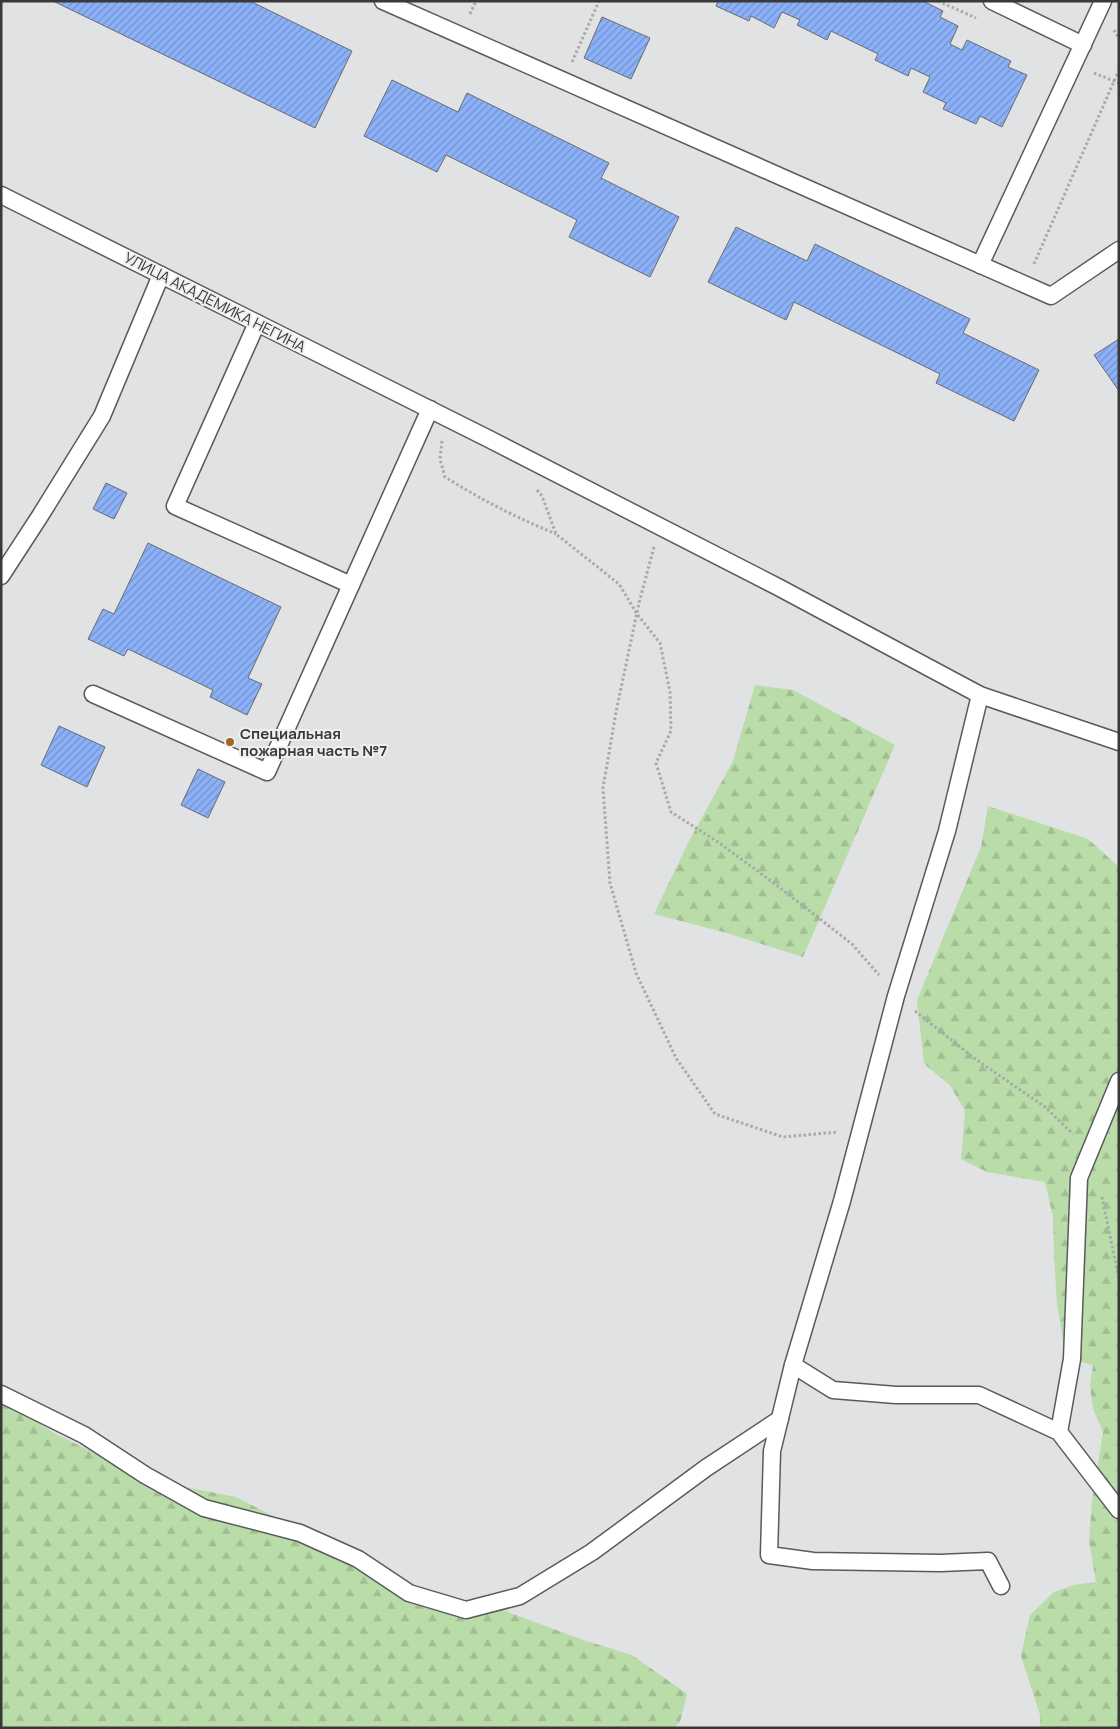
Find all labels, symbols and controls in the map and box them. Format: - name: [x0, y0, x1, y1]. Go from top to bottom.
- street label: УЛИЦА АКАДЕМИКА НЕГИНА: [120, 247, 310, 357]
- place label: Специальная пожарная часть №7: [240, 723, 387, 761]
- marker: Специальная пожарная часть №7: [224, 736, 236, 748]

